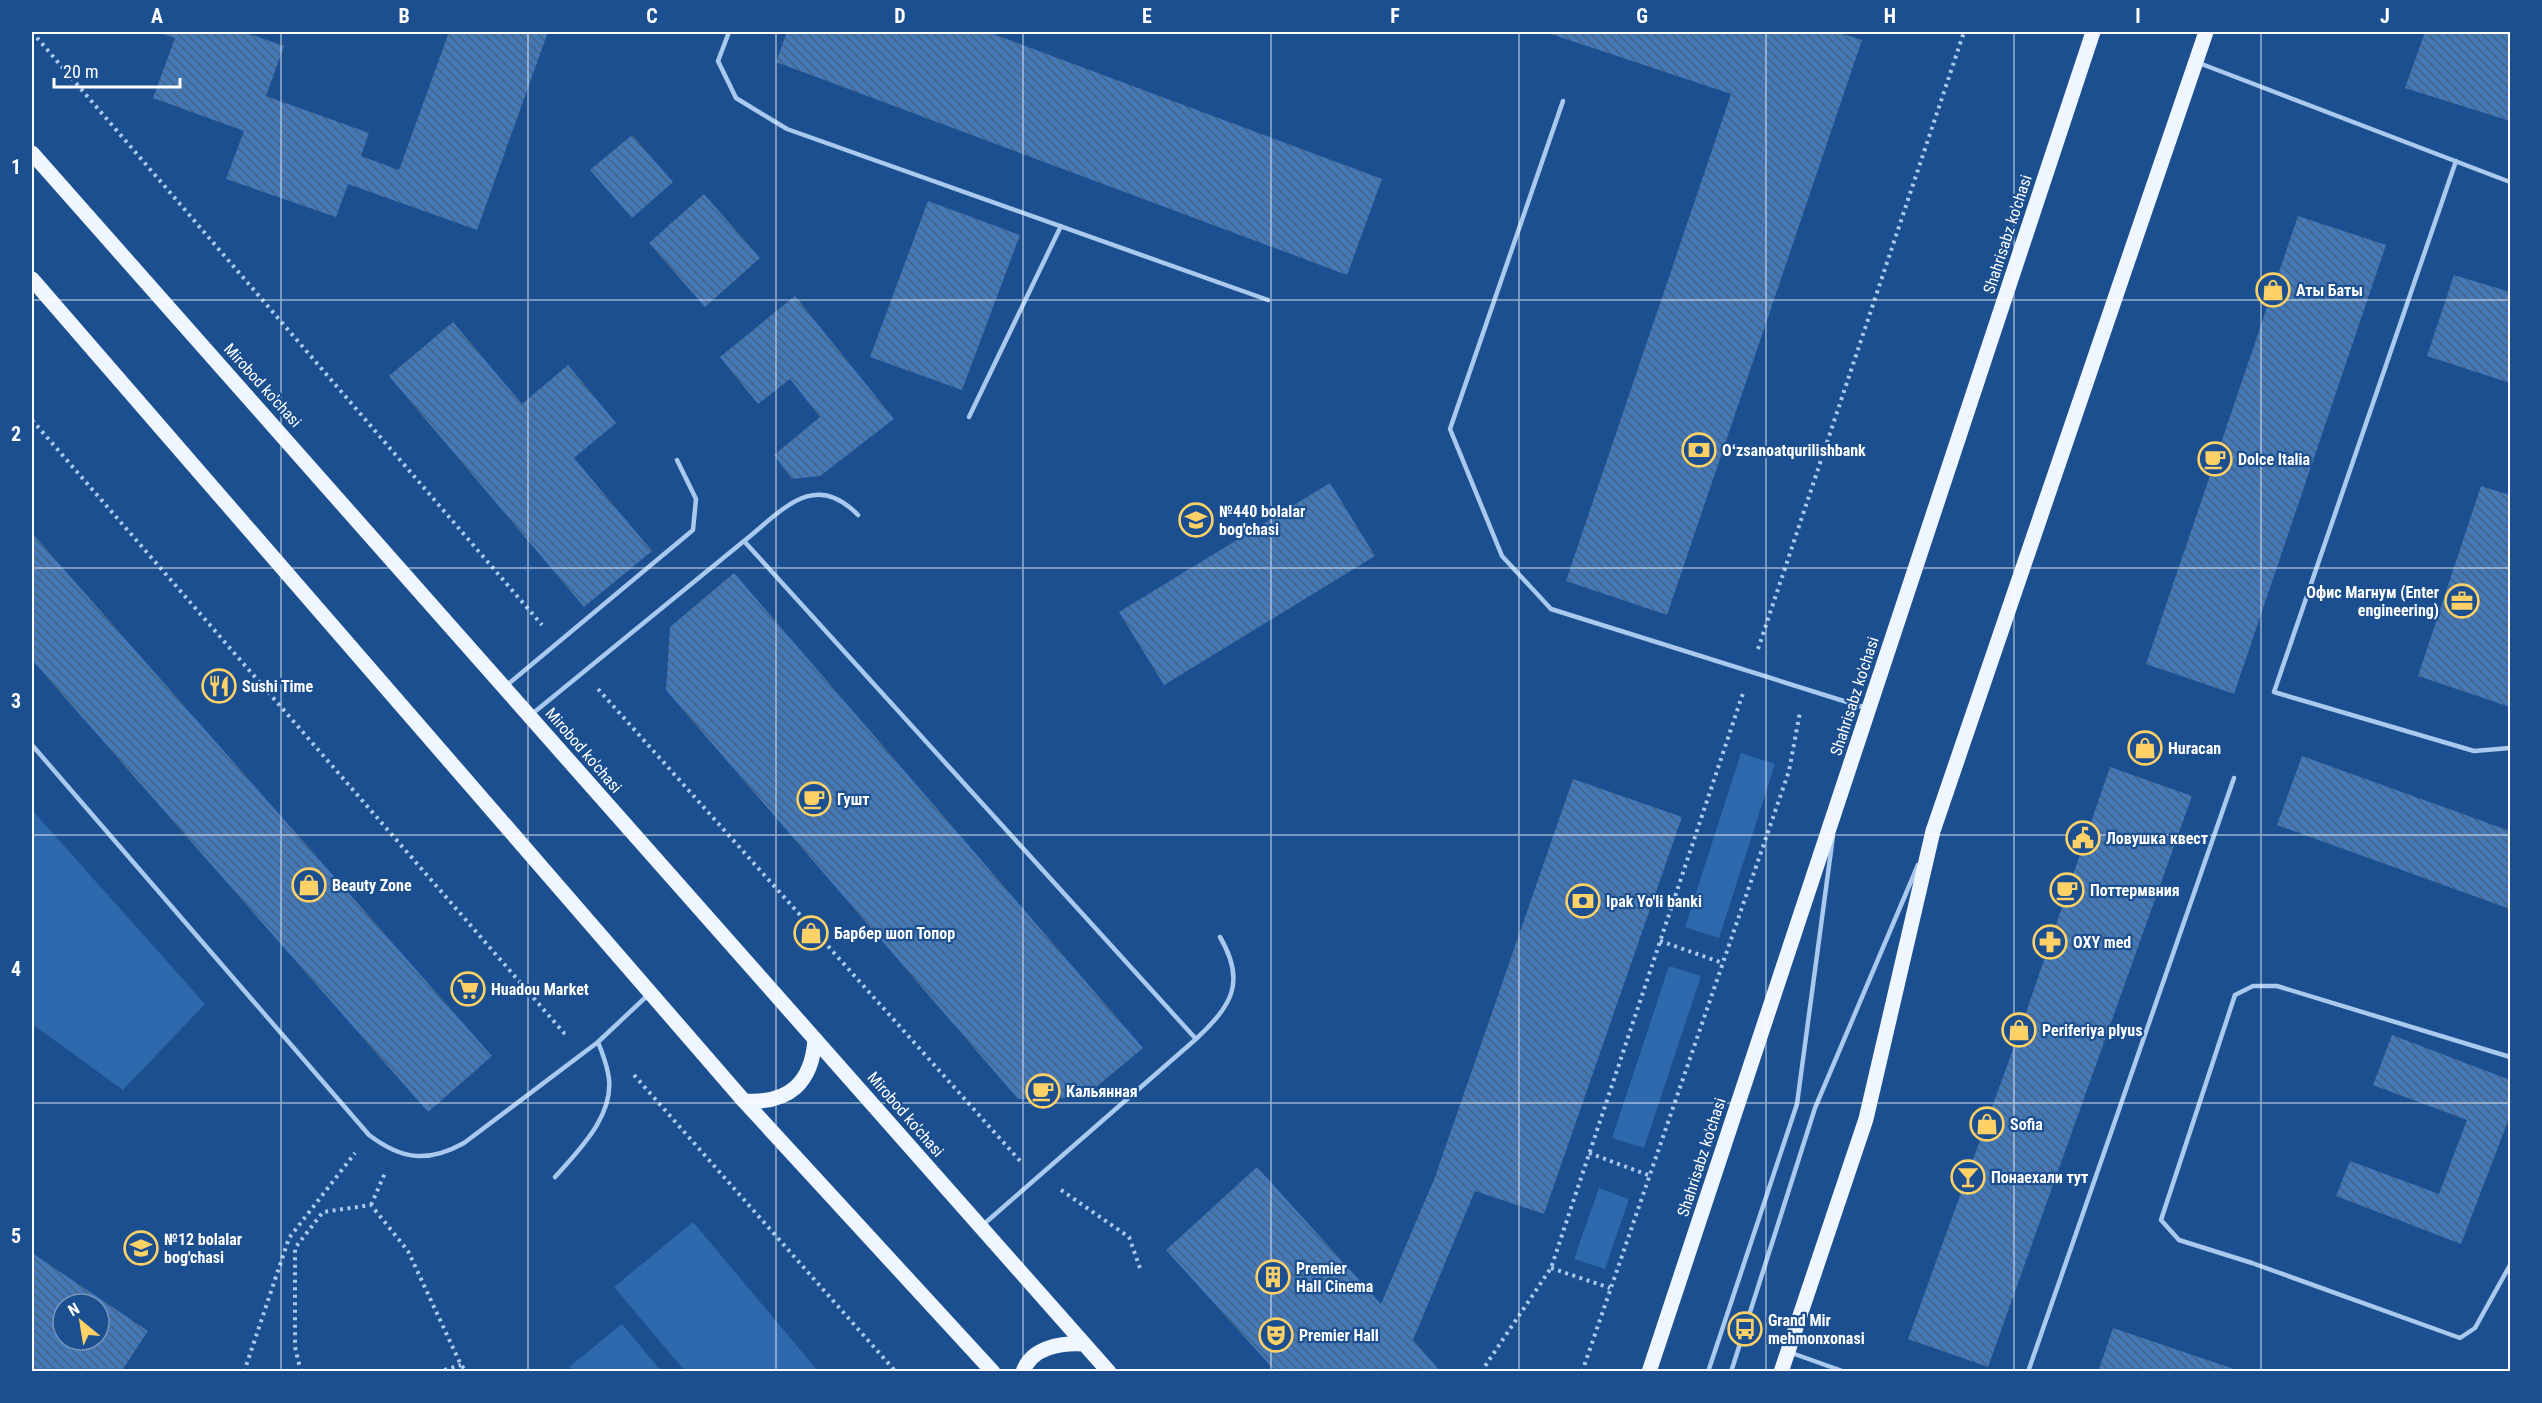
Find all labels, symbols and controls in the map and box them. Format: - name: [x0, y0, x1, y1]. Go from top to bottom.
- text: A: [151, 4, 163, 28]
- text: B: [398, 4, 410, 28]
- text: C: [646, 4, 658, 28]
- text: D: [894, 4, 906, 28]
- text: E: [1142, 4, 1152, 28]
- text: F: [1390, 4, 1400, 28]
- text: G: [1636, 4, 1648, 28]
- text: H: [1884, 4, 1896, 28]
- text: I: [2135, 4, 2141, 28]
- text: J: [2380, 4, 2390, 28]
- scale bar: [54, 51, 180, 89]
- text: 20 m: [63, 61, 98, 82]
- text: 1: [11, 155, 21, 179]
- street label: Shahrisabz ko'chasi: [1979, 172, 2036, 296]
- shop icon: Аты Баты: [2255, 272, 2291, 308]
- place label: Аты Баты: [2296, 281, 2363, 300]
- street label: Mirobod ko'chasi: [220, 339, 305, 431]
- text: 2: [11, 422, 21, 446]
- bank icon: Oʻzsanoatqurilishbank: [1681, 432, 1717, 468]
- place label: Oʻzsanoatqurilishbank: [1722, 441, 1866, 460]
- cafe icon: Dolce Italia: [2197, 441, 2233, 477]
- place label: Dolce Italia: [2238, 450, 2311, 469]
- school or university icon: №440 bolalar bog'chasi: [1178, 502, 1214, 538]
- place label: №440 bolalar bog'chasi: [1219, 502, 1305, 539]
- place label: Офис Магнум (Enter engineering): [2306, 583, 2439, 620]
- office icon: Офис Магнум (Enter engineering): [2444, 583, 2480, 619]
- street label: Shahrisabz ko'chasi: [1826, 634, 1883, 758]
- restaurant icon: Sushi Time: [201, 668, 237, 704]
- place label: Sushi Time: [242, 677, 313, 696]
- text: 3: [11, 689, 21, 713]
- street label: Mirobod ko'chasi: [542, 704, 626, 797]
- shop icon: Huracan: [2127, 730, 2163, 766]
- place label: Huracan: [2168, 739, 2221, 758]
- cafe icon: Гушт: [796, 781, 832, 817]
- place label: Гушт: [837, 790, 870, 809]
- public building icon: Ловушка квест: [2065, 820, 2101, 856]
- place label: Ловушка квест: [2106, 829, 2208, 848]
- shop icon: Beauty Zone: [291, 867, 327, 903]
- cafe icon: Поттермвния: [2049, 872, 2085, 908]
- place label: Beauty Zone: [332, 876, 412, 895]
- place label: Поттермвния: [2090, 881, 2180, 900]
- bank icon: Ipak Yo'li banki: [1565, 883, 1601, 919]
- place label: Ipak Yo'li banki: [1606, 892, 1702, 911]
- shop icon: Барбер шоп Топор: [793, 915, 829, 951]
- place label: Барбер шоп Топор: [834, 924, 955, 943]
- pharmacy icon: OXY med: [2032, 924, 2068, 960]
- place label: OXY med: [2073, 933, 2131, 952]
- text: 4: [11, 957, 21, 981]
- supermarket icon: Huadou Market: [450, 971, 486, 1007]
- place label: Huadou Market: [491, 980, 589, 999]
- shop icon: Periferiya plyus: [2001, 1012, 2037, 1048]
- place label: Periferiya plyus: [2042, 1021, 2142, 1040]
- street label: Mirobod ko'chasi: [864, 1068, 948, 1161]
- cafe icon: Кальянная: [1025, 1073, 1061, 1109]
- place label: Кальянная: [1066, 1082, 1138, 1101]
- street label: Shahrisabz ko'chasi: [1673, 1095, 1730, 1219]
- shop icon: Sofia: [1969, 1106, 2005, 1142]
- place label: Sofia: [2010, 1115, 2043, 1134]
- bar icon: Понаехали тут: [1950, 1159, 1986, 1195]
- place label: Понаехали тут: [1991, 1168, 2088, 1187]
- text: 5: [11, 1224, 21, 1248]
- school or university icon: №12 bolalar bog'chasi: [123, 1230, 159, 1266]
- place label: №12 bolalar bog'chasi: [164, 1230, 242, 1267]
- building icon: Premier Hall Cinema: [1255, 1259, 1291, 1295]
- place label: Premier Hall Cinema: [1296, 1259, 1374, 1296]
- north arrow: [51, 1292, 111, 1352]
- text: N: [65, 1299, 83, 1320]
- bus stop icon: Grand Mir mehmonxonasi: [1727, 1311, 1763, 1347]
- place label: Grand Mir mehmonxonasi: [1768, 1311, 1865, 1348]
- theatre icon: Premier Hall: [1258, 1317, 1294, 1353]
- place label: Premier Hall: [1299, 1326, 1379, 1345]

